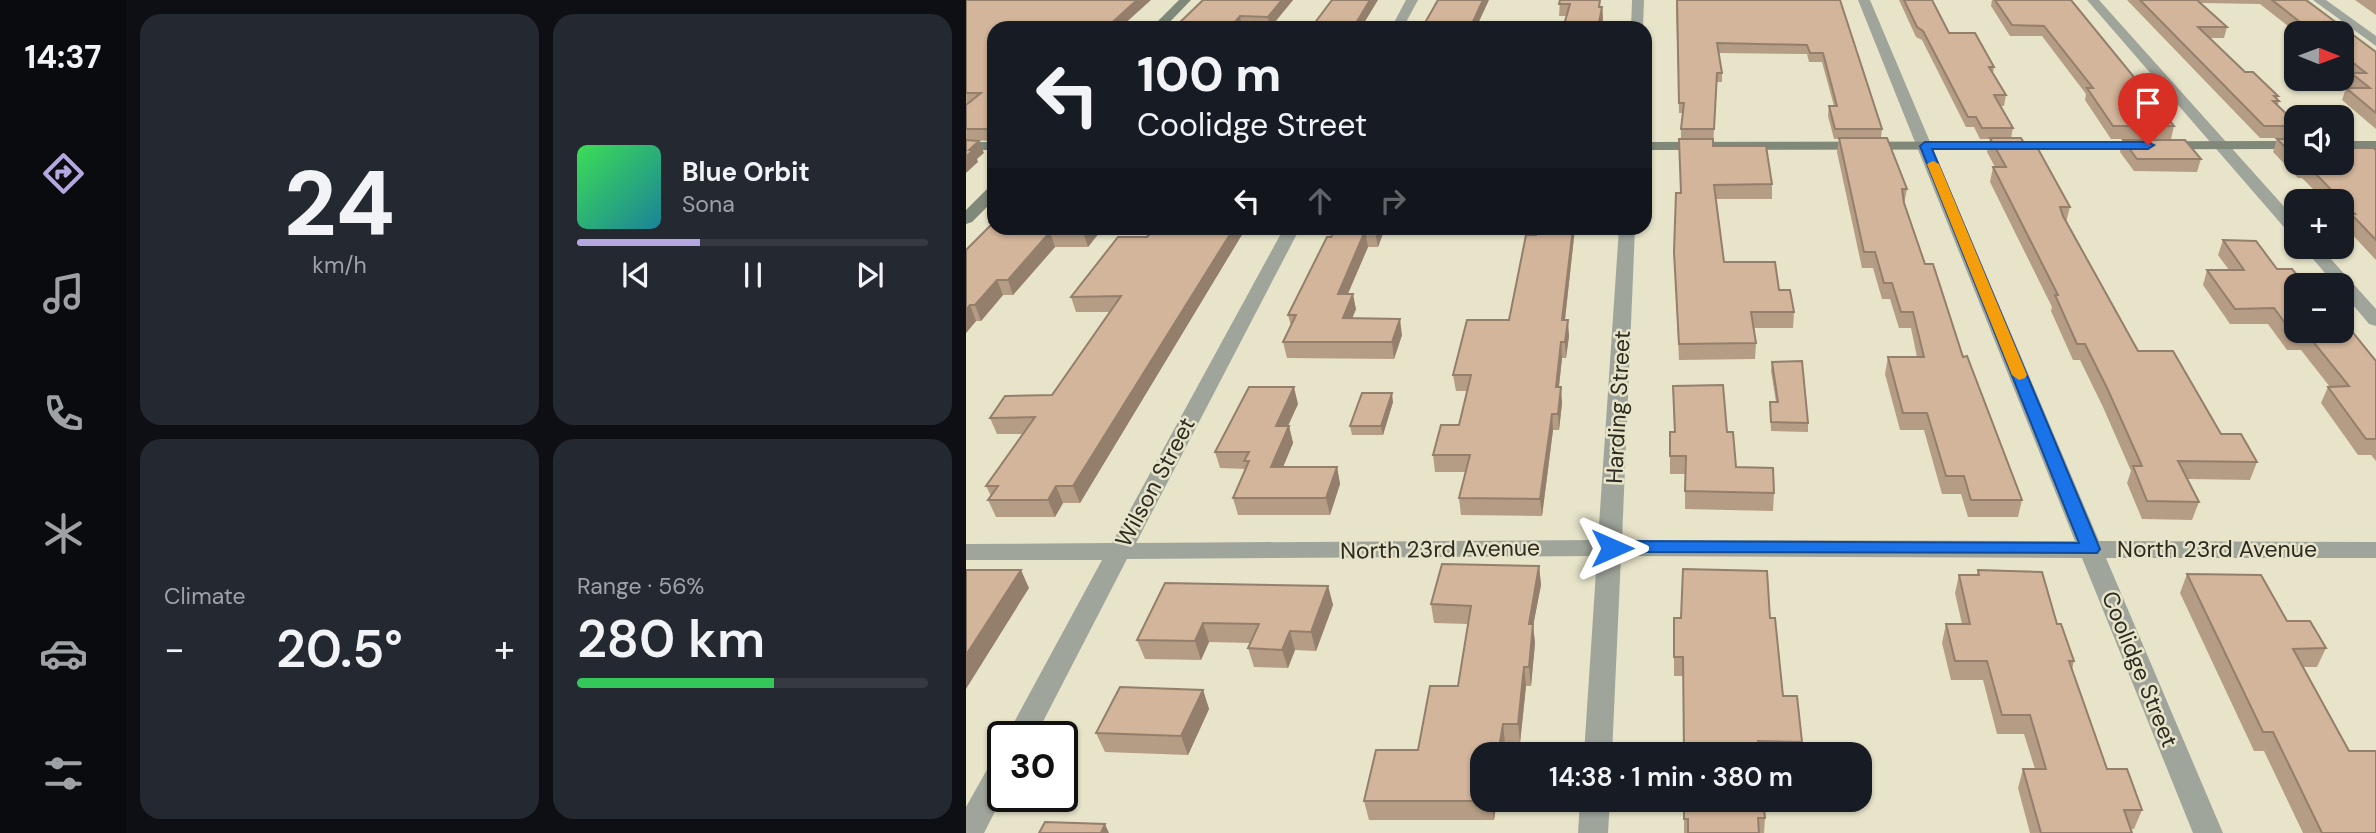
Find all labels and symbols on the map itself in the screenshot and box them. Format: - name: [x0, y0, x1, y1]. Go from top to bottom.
- north arrow: [2284, 21, 2354, 91]
- pin: [2118, 73, 2178, 145]
- street label: Harding Street: [1599, 330, 1637, 484]
- street label: Wilson Street: [1108, 412, 1202, 552]
- position arrow: [1575, 511, 1649, 585]
- street label: North 23rd Avenue: [1340, 532, 1540, 566]
- street label: North 23rd Avenue: [2117, 534, 2317, 564]
- street label: Coolidge Street: [2095, 587, 2185, 751]
- speed limit sign: 30: [987, 721, 1078, 812]

